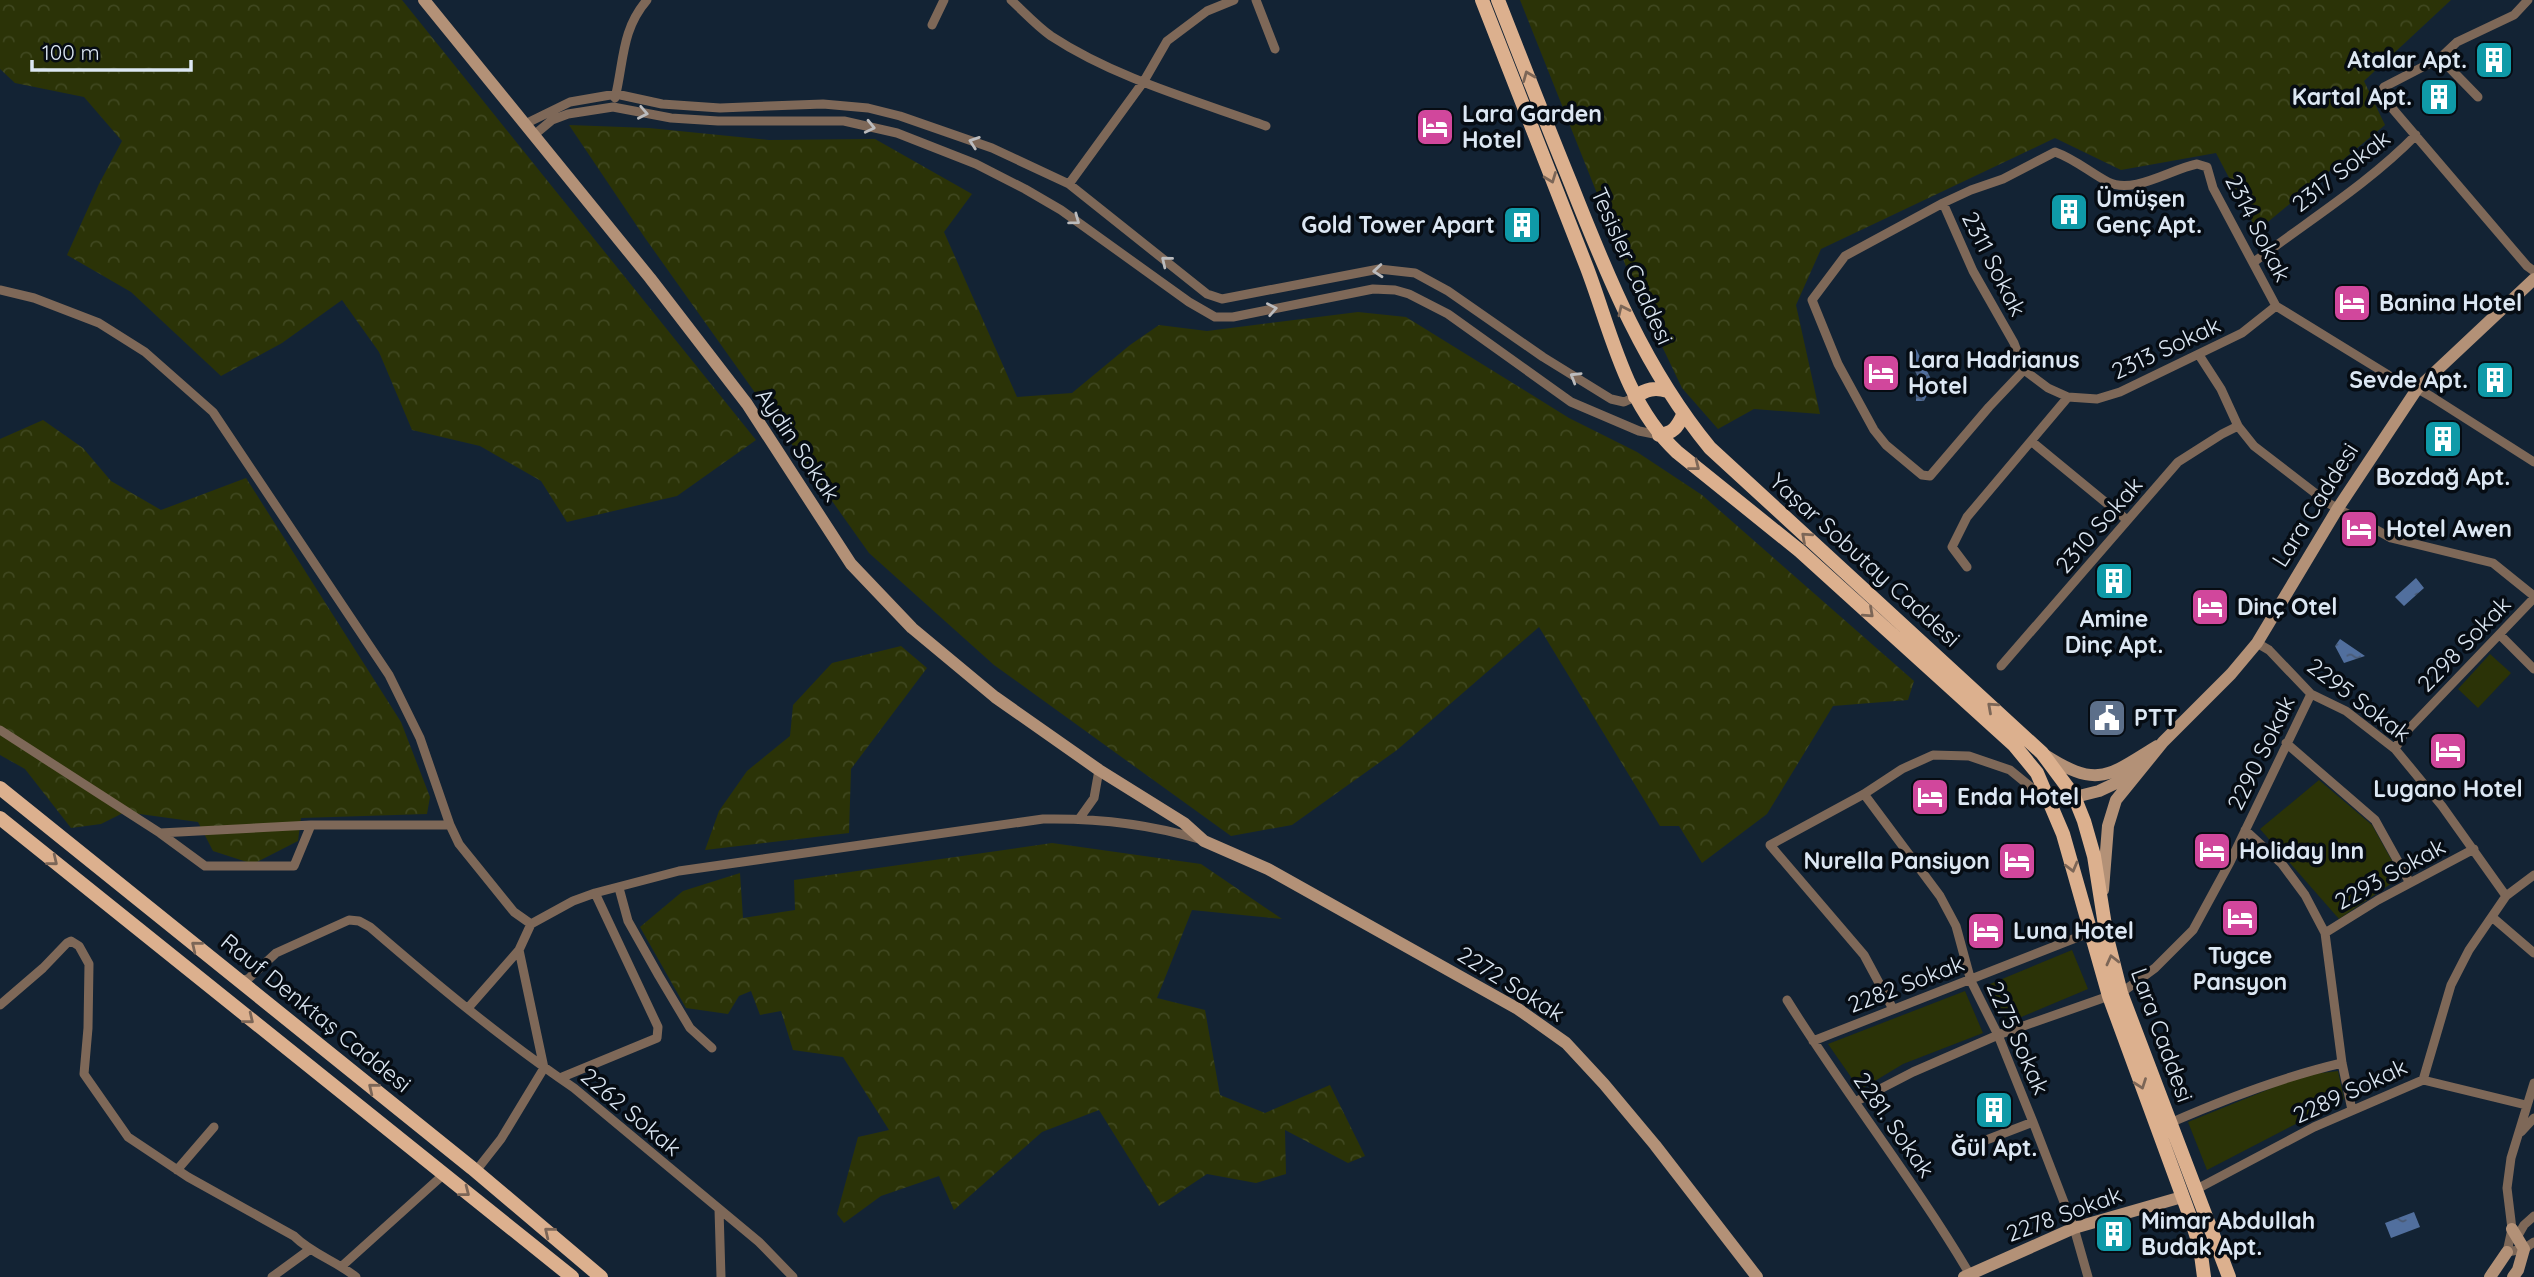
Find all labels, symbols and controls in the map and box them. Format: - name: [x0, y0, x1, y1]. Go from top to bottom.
- scale bar: [32, 28, 191, 72]
- text: 100 m: [42, 39, 100, 65]
- building icon: Atalar Apt.: [2473, 39, 2515, 81]
- place label: Atalar Apt.: [2347, 45, 2467, 74]
- one-way arrow: [1522, 71, 1536, 83]
- building icon: Kartal Apt.: [2418, 76, 2460, 118]
- place label: Kartal Apt.: [2292, 82, 2412, 111]
- place label: Lara Garden Hotel: [1462, 99, 1602, 154]
- one-way arrow: [637, 104, 649, 119]
- hotel icon: Lara Garden Hotel: [1414, 106, 1456, 148]
- one-way arrow: [864, 118, 876, 133]
- street label: 2317 Sokak: [2286, 123, 2396, 218]
- one-way arrow: [969, 136, 981, 150]
- street label: 2314 Sokak: [2219, 169, 2298, 286]
- one-way arrow: [1543, 171, 1557, 183]
- street label: Tesisler Caddesi: [1585, 183, 1680, 349]
- place label: Ümüşen Genç Apt.: [2096, 184, 2202, 239]
- building icon: Ümüşen Genç Apt.: [2048, 191, 2090, 233]
- building icon: Gold Tower Apart: [1501, 204, 1543, 246]
- street label: 2311 Sokak: [1956, 207, 2033, 321]
- place label: Gold Tower Apart: [1301, 210, 1495, 239]
- one-way arrow: [1067, 212, 1080, 225]
- one-way arrow: [1161, 256, 1173, 269]
- one-way arrow: [1372, 263, 1383, 278]
- hotel icon: Banina Hotel: [2331, 282, 2373, 324]
- place label: Banina Hotel: [2379, 288, 2522, 317]
- one-way arrow: [1266, 302, 1278, 317]
- one-way arrow: [1617, 305, 1631, 317]
- street label: 2313 Sokak: [2107, 310, 2225, 385]
- place label: Lara Hadrianus Hotel: [1908, 345, 2080, 400]
- hotel icon: Lara Hadrianus Hotel: [1860, 352, 1902, 394]
- building icon: Sevde Apt.: [2474, 359, 2516, 401]
- place label: Sevde Apt.: [2349, 365, 2468, 394]
- one-way arrow: [1569, 372, 1582, 385]
- street label: Aydin Sokak: [750, 382, 847, 507]
- building icon: Bozdağ Apt.: [2422, 418, 2464, 460]
- street label: Lara Caddesi: [2265, 437, 2364, 572]
- one-way arrow: [1687, 458, 1700, 471]
- place label: Bozdağ Apt.: [2376, 462, 2510, 491]
- street label: Yaşar Sobutay Caddesi: [1764, 466, 1967, 653]
- street label: 2310 Sokak: [2049, 470, 2148, 579]
- hotel icon: Hotel Awen: [2338, 508, 2380, 550]
- place label: Hotel Awen: [2386, 514, 2512, 543]
- one-way arrow: [1801, 533, 1814, 545]
- building icon: Amine Dinç Apt.: [2093, 560, 2135, 602]
- hotel icon: Dinç Otel: [2189, 586, 2231, 628]
- street label: 2298 Sokak: [2411, 590, 2517, 698]
- place label: Dinç Otel: [2237, 592, 2338, 621]
- place label: Amine Dinç Apt.: [2065, 604, 2163, 659]
- one-way arrow: [1861, 605, 1874, 617]
- street label: 2295 Sokak: [2302, 651, 2417, 748]
- street label: 2290 Sokak: [2220, 691, 2301, 815]
- public building icon: PTT: [2086, 697, 2128, 739]
- one-way arrow: [1987, 703, 2000, 715]
- place label: PTT: [2134, 703, 2177, 732]
- hotel icon: Lugano Hotel: [2427, 730, 2469, 772]
- place label: Lugano Hotel: [2373, 774, 2523, 803]
- hotel icon: Enda Hotel: [1909, 776, 1951, 818]
- place label: Enda Hotel: [1957, 782, 2079, 811]
- hotel icon: Holiday Inn: [2191, 830, 2233, 872]
- street label: 2293 Sokak: [2329, 831, 2450, 916]
- place label: Holiday Inn: [2239, 836, 2364, 865]
- hotel icon: Nurella Pansiyon: [1996, 840, 2038, 882]
- place label: Nurella Pansiyon: [1803, 846, 1990, 875]
- one-way arrow: [46, 852, 58, 865]
- one-way arrow: [2064, 861, 2078, 873]
- hotel icon: Tugce Pansyon: [2219, 897, 2261, 939]
- hotel icon: Luna Hotel: [1965, 910, 2007, 952]
- place label: Luna Hotel: [2013, 916, 2134, 945]
- street label: Rauf Denktaş Caddesi: [215, 927, 417, 1098]
- street label: 2272 Sokak: [1452, 939, 1570, 1028]
- place label: Tugce Pansyon: [2193, 941, 2287, 996]
- one-way arrow: [191, 942, 204, 954]
- street label: 2282 Sokak: [1844, 948, 1968, 1019]
- one-way arrow: [2106, 954, 2120, 966]
- street label: Lara Caddesi: [2125, 964, 2200, 1106]
- street label: 2275 Sokak: [1981, 977, 2056, 1099]
- one-way arrow: [242, 1010, 254, 1023]
- street label: 2289 Sokak: [2288, 1052, 2411, 1130]
- street label: 2262 Sokak: [575, 1061, 687, 1162]
- street label: 2281. Sokak: [1848, 1066, 1941, 1183]
- one-way arrow: [2133, 1078, 2147, 1090]
- one-way arrow: [368, 1084, 380, 1097]
- building icon: Ğül Apt.: [1973, 1089, 2015, 1131]
- place label: Ğül Apt.: [1951, 1133, 2037, 1162]
- street label: 2278 Sokak: [2002, 1179, 2126, 1248]
- one-way arrow: [457, 1183, 469, 1196]
- place label: Mimar Abdullah Budak Apt.: [2141, 1206, 2315, 1261]
- building icon: Mimar Abdullah Budak Apt.: [2093, 1213, 2135, 1255]
- one-way arrow: [545, 1228, 558, 1240]

